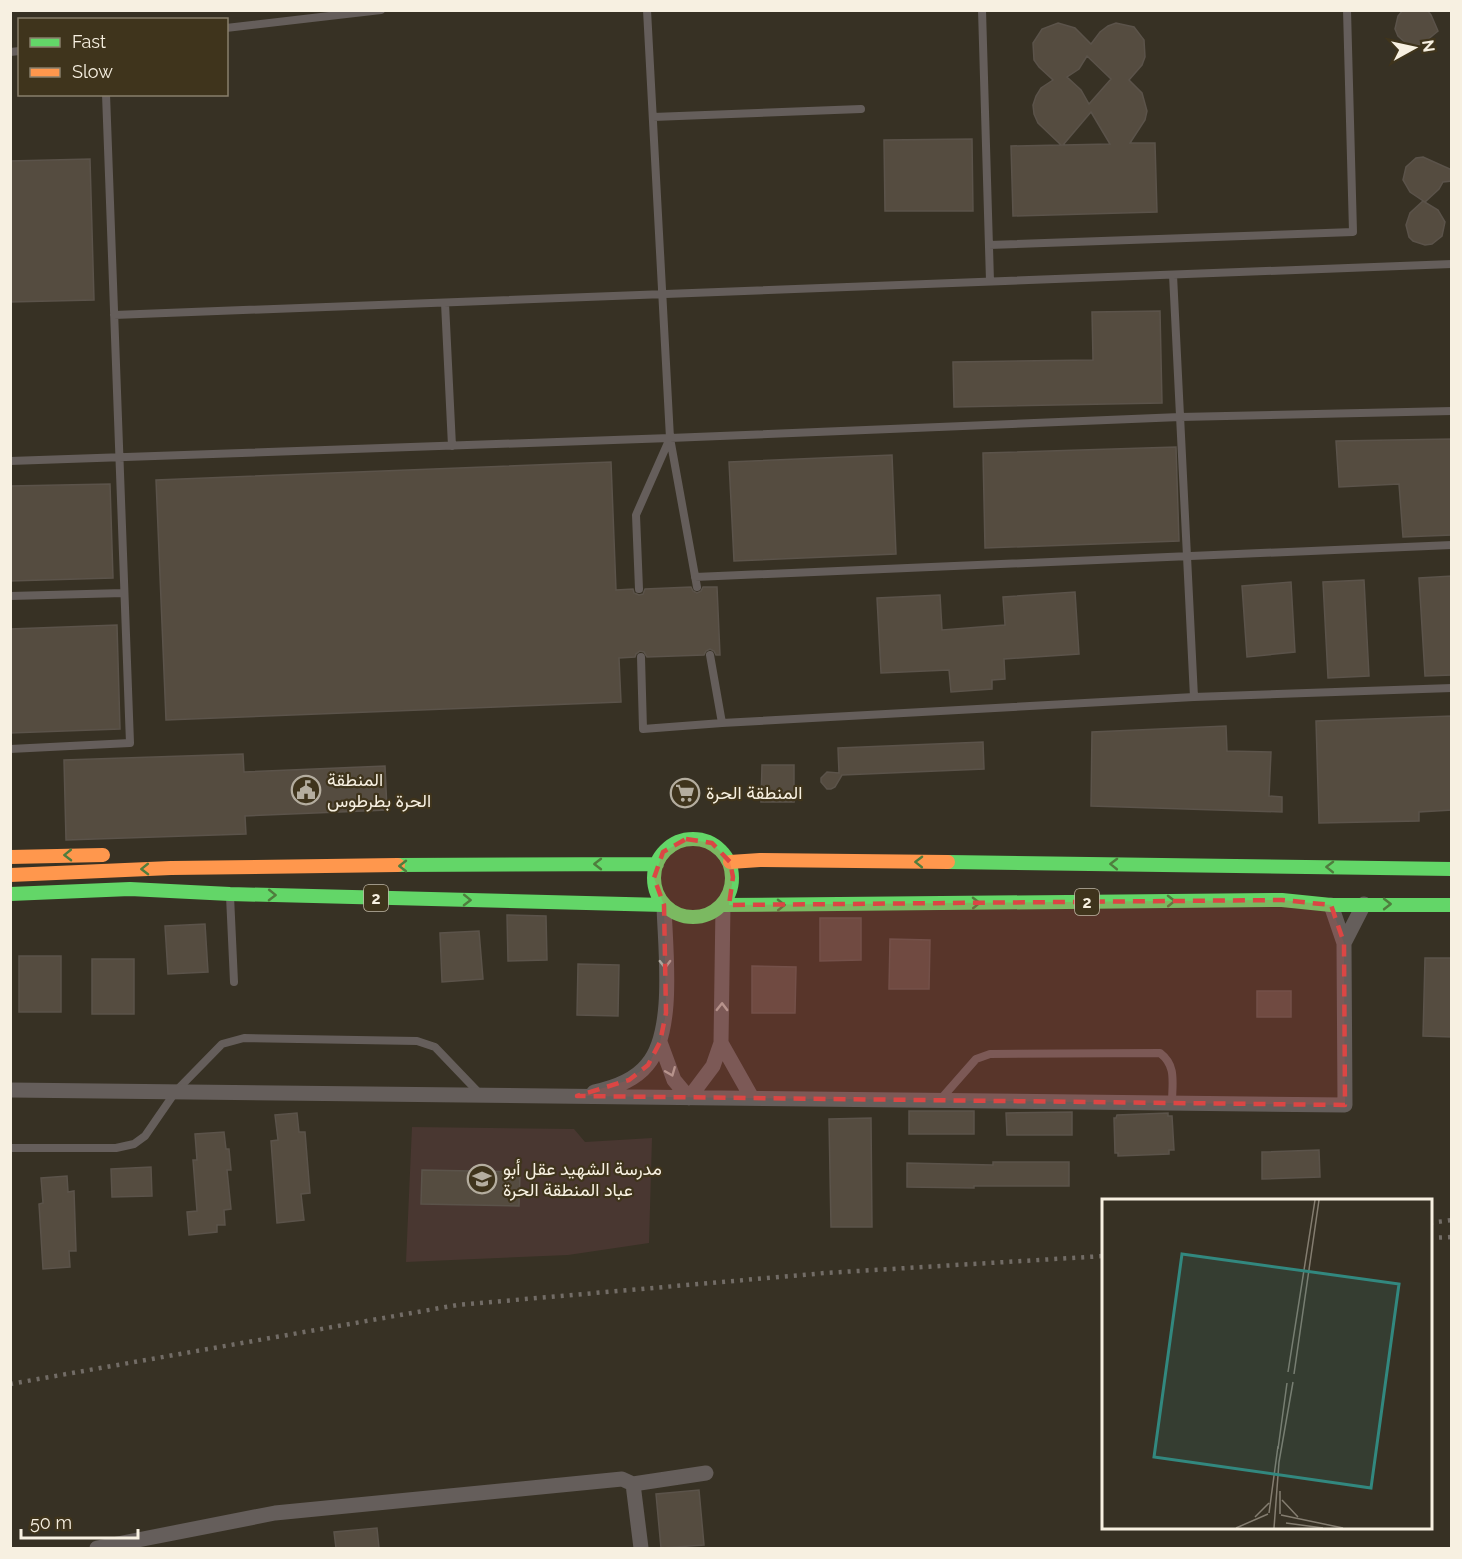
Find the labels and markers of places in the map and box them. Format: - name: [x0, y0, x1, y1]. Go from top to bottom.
- place label: المنطقة الحرة بطرطوس: [327, 769, 431, 812]
- public building icon: المنطقة الحرة بطرطوس: [290, 774, 322, 806]
- supermarket icon: المنطقة الحرة: [669, 777, 701, 809]
- place label: المنطقة الحرة: [706, 782, 802, 804]
- place label: مدرسة الشهيد عقل أبو عباد المنطقة الحرة: [503, 1158, 662, 1201]
- school or university icon: مدرسة الشهيد عقل أبو عباد المنطقة الحرة: [466, 1163, 498, 1195]

